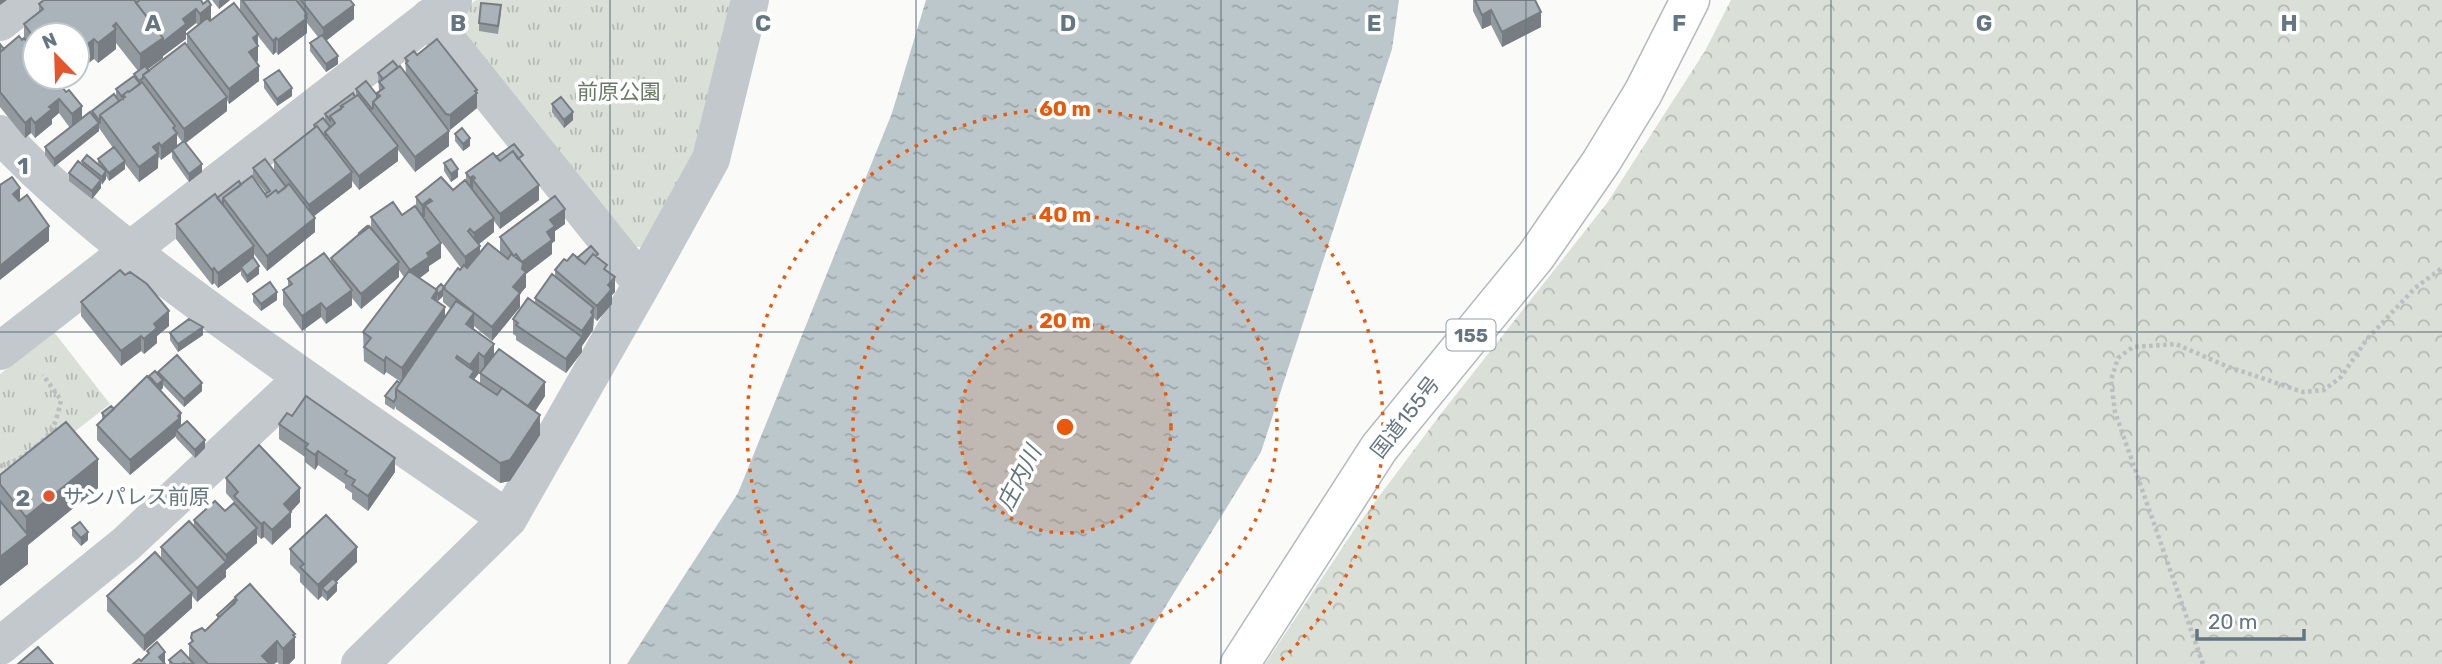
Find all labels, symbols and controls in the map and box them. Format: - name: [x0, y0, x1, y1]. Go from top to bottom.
- text: A: [145, 9, 162, 37]
- text: B: [450, 9, 466, 37]
- text: C: [755, 9, 771, 37]
- text: D: [1060, 9, 1076, 37]
- text: E: [1367, 9, 1381, 37]
- text: F: [1672, 9, 1686, 37]
- text: G: [1976, 9, 1992, 37]
- text: H: [2280, 9, 2298, 37]
- north arrow: [21, 21, 91, 91]
- text: N: [39, 28, 60, 54]
- park label: 前原公園: [577, 79, 661, 104]
- text: 60 m: [1039, 96, 1091, 121]
- text: 1: [17, 152, 29, 180]
- text: 40 m: [1039, 202, 1091, 227]
- text: 20 m: [1039, 308, 1091, 333]
- road number: 155: [1446, 320, 1496, 350]
- street label: 国道155号: [1365, 371, 1445, 463]
- centre of rings: [1053, 415, 1077, 439]
- water label: 庄内川: [991, 438, 1048, 515]
- text: 2: [16, 484, 30, 512]
- place label: サンパレス前原: [63, 484, 210, 509]
- marker: サンパレス前原: [41, 488, 57, 504]
- scale bar: [2197, 598, 2304, 642]
- text: 20 m: [2208, 609, 2257, 634]

